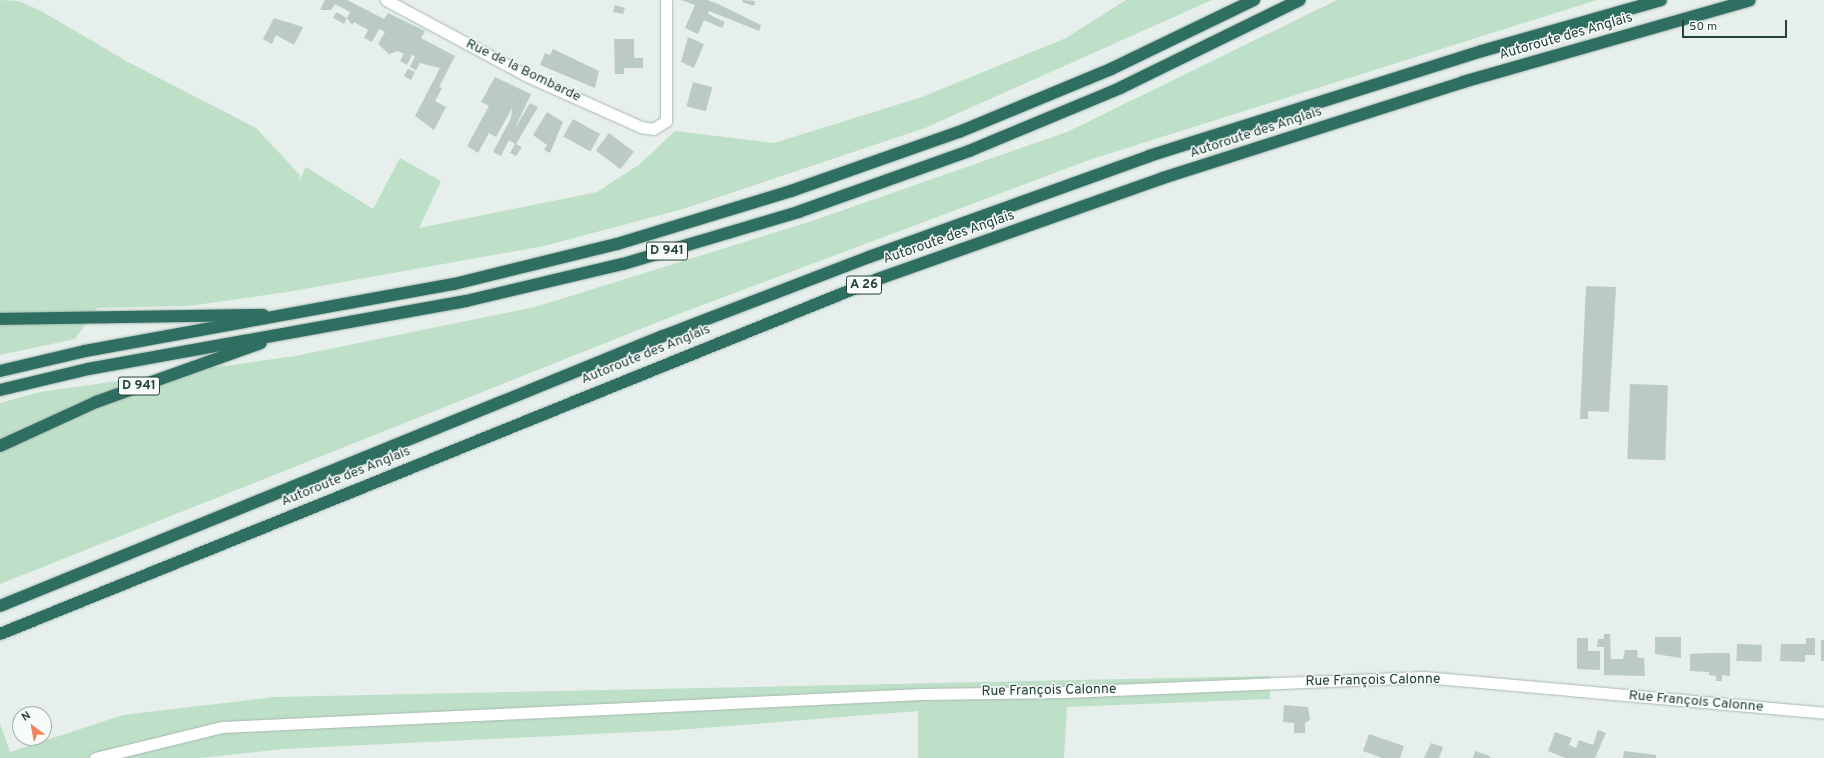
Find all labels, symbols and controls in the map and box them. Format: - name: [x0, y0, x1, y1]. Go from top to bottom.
- street label: Autoroute des Anglais: [1497, 10, 1635, 64]
- scale bar: [1684, 12, 1789, 38]
- text: 50 m: [1689, 19, 1717, 35]
- street label: Rue de la Bombarde: [463, 36, 583, 106]
- street label: Autoroute des Anglais: [1187, 104, 1325, 162]
- street label: Autoroute des Anglais: [881, 207, 1017, 269]
- road number: D 941: [645, 240, 689, 262]
- road number: A 26: [845, 274, 883, 296]
- street label: Autoroute des Anglais: [579, 321, 713, 389]
- road number: D 941: [117, 375, 161, 397]
- street label: Autoroute des Anglais: [279, 443, 413, 511]
- street label: Rue François Calonne: [1305, 671, 1441, 691]
- street label: Rue François Calonne: [981, 681, 1117, 701]
- street label: Rue François Calonne: [1628, 688, 1764, 716]
- north arrow: [12, 706, 52, 746]
- text: N: [19, 709, 33, 725]

